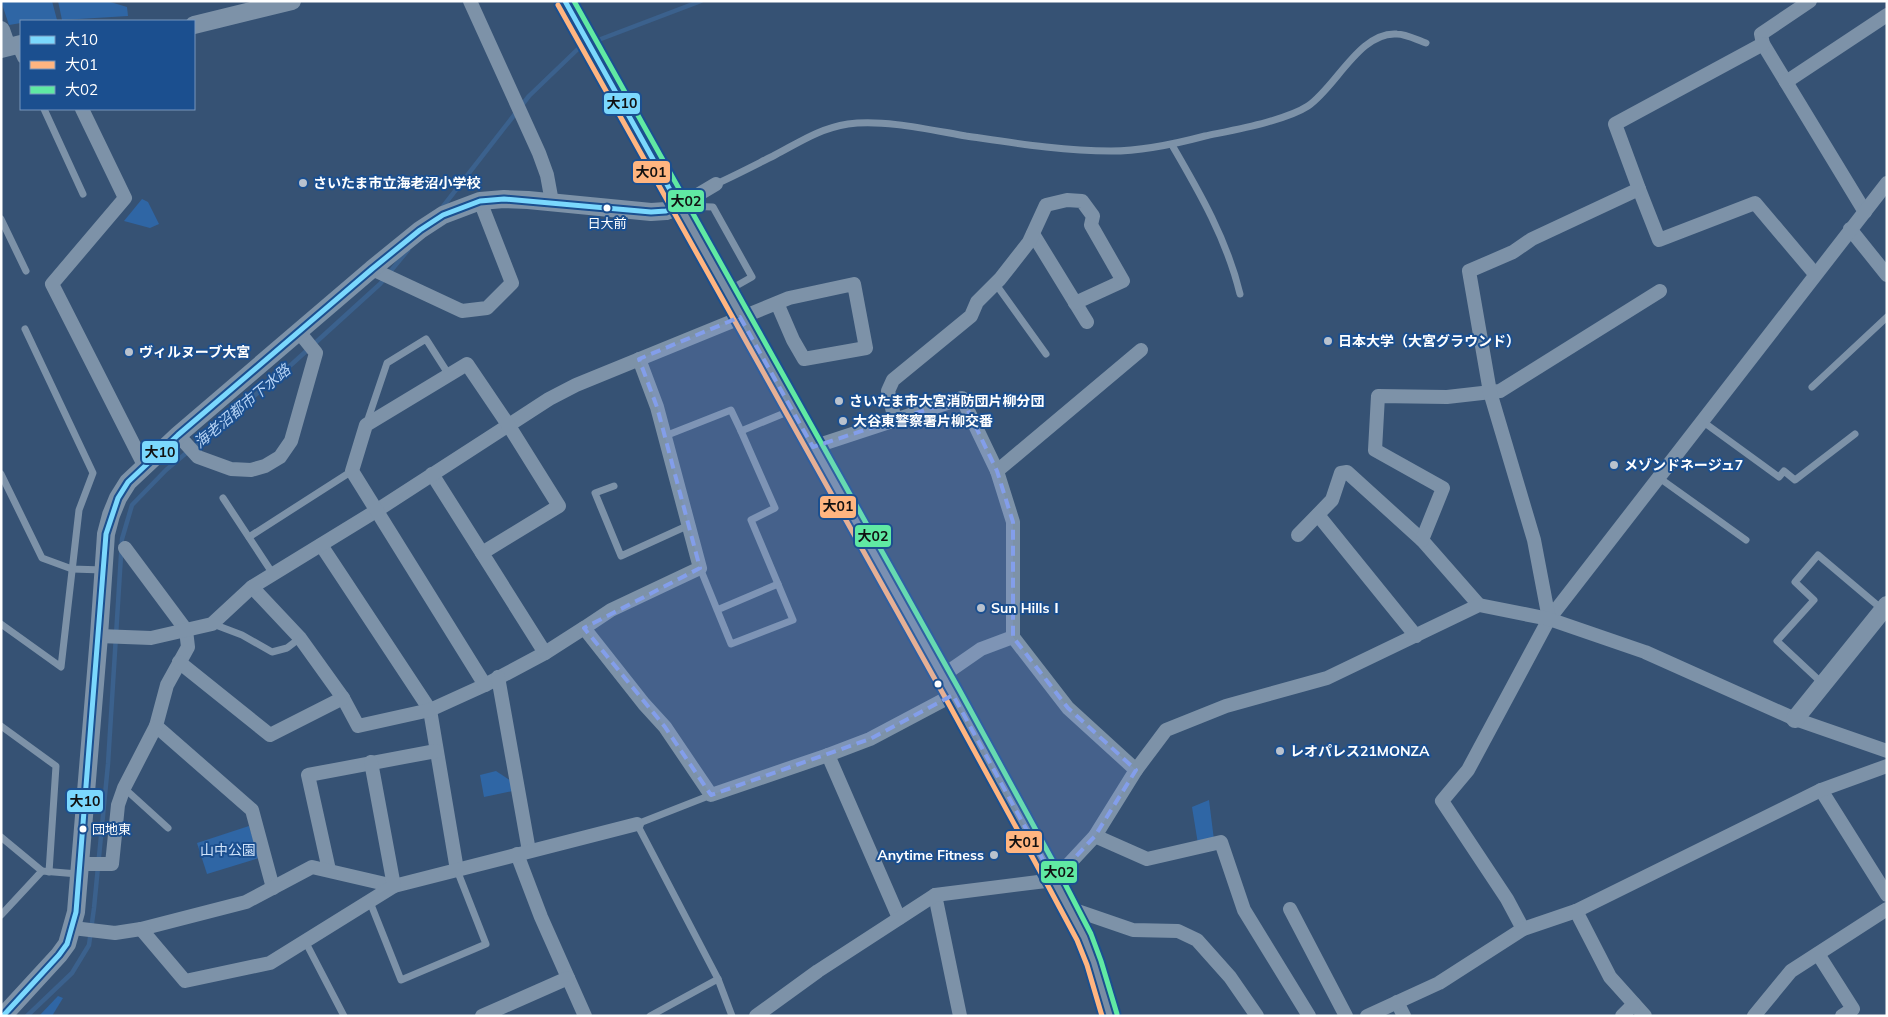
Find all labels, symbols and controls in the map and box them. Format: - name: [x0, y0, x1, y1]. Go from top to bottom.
- legend: [20, 20, 195, 110]
- text: 大10: [65, 30, 98, 49]
- text: 大01: [65, 55, 98, 74]
- text: 大02: [65, 80, 98, 99]
- line badge: 大10: [603, 92, 641, 115]
- text: 大10: [607, 94, 637, 112]
- line badge: 大01: [632, 160, 671, 184]
- text: 大01: [636, 163, 666, 181]
- place label: さいたま市立海老沼小学校: [313, 174, 481, 192]
- marker: さいたま市立海老沼小学校: [297, 177, 309, 189]
- line badge: 大02: [667, 189, 705, 213]
- text: 大02: [671, 192, 701, 210]
- marker: 日大前: [602, 203, 612, 213]
- place label: 日大前: [587, 215, 627, 231]
- place label: 日本大学（大宮グラウンド）: [1338, 332, 1520, 350]
- marker: 日本大学（大宮グラウンド）: [1322, 335, 1334, 347]
- place label: ヴィルヌーブ大宮: [139, 343, 250, 361]
- marker: ヴィルヌーブ大宮: [123, 346, 135, 358]
- water label: 海老沼都市下水路: [190, 359, 296, 452]
- place label: さいたま市大宮消防団片柳分団: [849, 392, 1045, 410]
- marker: さいたま市大宮消防団片柳分団: [833, 395, 845, 407]
- place label: 大谷東警察署片柳交番: [853, 412, 993, 430]
- marker: 大谷東警察署片柳交番: [837, 415, 849, 427]
- line badge: 大10: [141, 440, 179, 464]
- text: 大10: [145, 443, 175, 461]
- place label: メゾンドネージュ7: [1624, 456, 1743, 474]
- marker: メゾンドネージュ7: [1608, 459, 1620, 471]
- line badge: 大01: [819, 495, 857, 519]
- text: 大01: [823, 497, 853, 515]
- line badge: 大02: [854, 524, 892, 548]
- text: 大02: [858, 527, 888, 545]
- place label: Sun HillsⅠ: [991, 599, 1063, 617]
- marker: Sun HillsⅠ: [975, 602, 987, 614]
- unlabelled marker: [933, 679, 943, 689]
- place label: レオパレス21MONZA: [1290, 742, 1430, 760]
- marker: レオパレス21MONZA: [1274, 745, 1286, 757]
- line badge: 大10: [66, 789, 104, 813]
- text: 大10: [70, 792, 100, 810]
- place label: 団地東: [92, 821, 131, 837]
- marker: 団地東: [78, 824, 88, 834]
- line badge: 大01: [1005, 830, 1043, 854]
- text: 大01: [1009, 833, 1039, 851]
- park label: 山中公園: [200, 841, 256, 859]
- place label: Anytime Fitness: [877, 846, 984, 864]
- marker: Anytime Fitness: [988, 849, 1000, 861]
- line badge: 大02: [1040, 860, 1078, 884]
- text: 大02: [1044, 863, 1074, 881]

